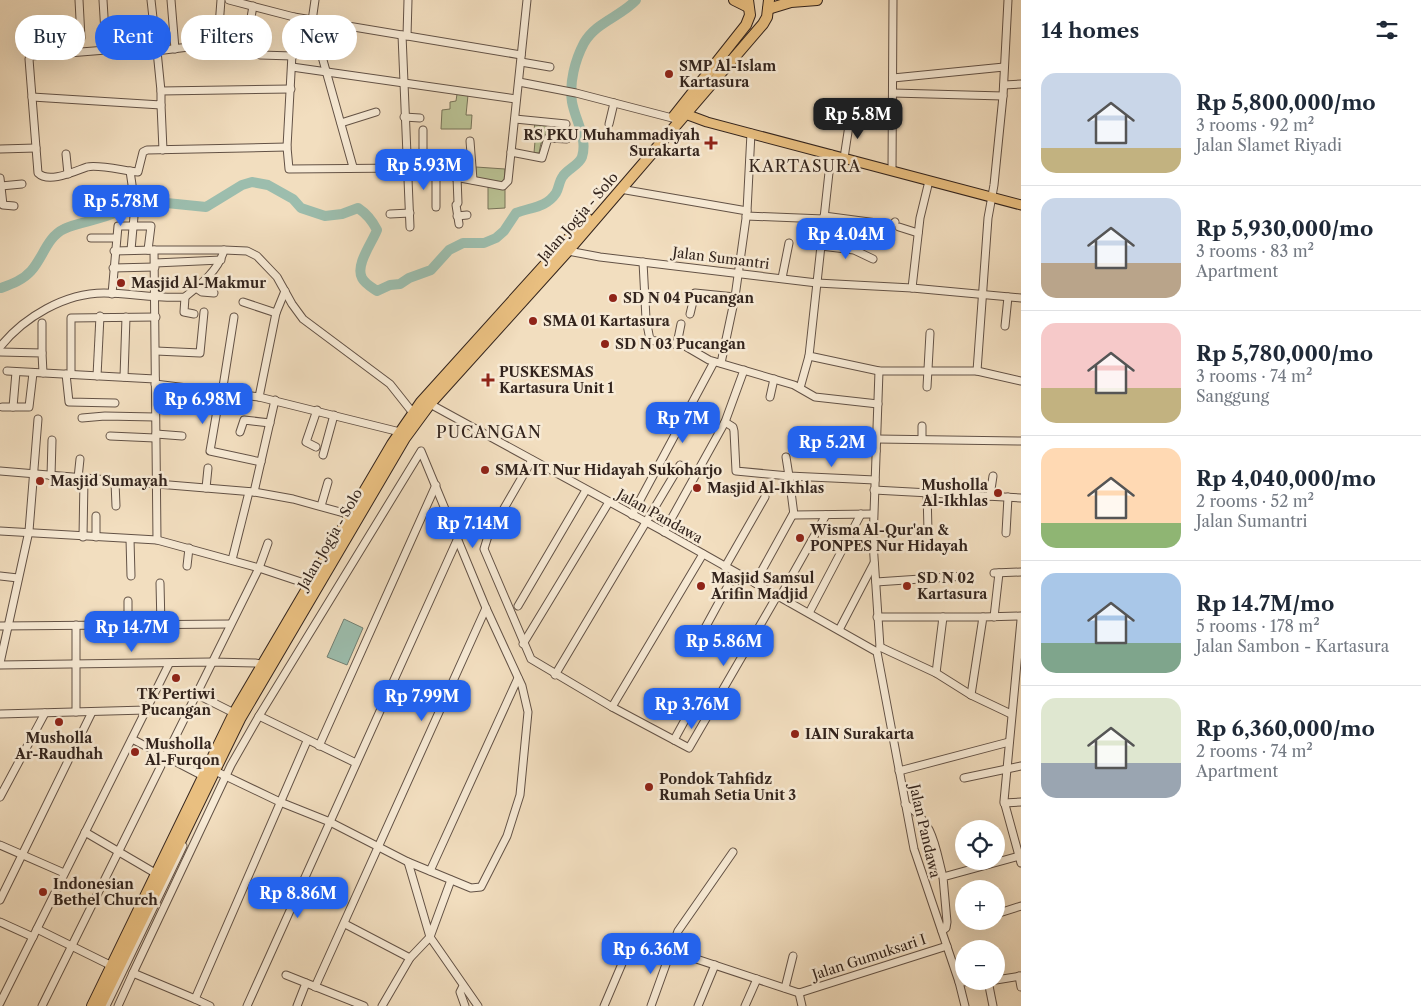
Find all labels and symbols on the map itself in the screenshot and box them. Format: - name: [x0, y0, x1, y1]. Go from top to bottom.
- place label: SMP Al-Islam Kartasura: [679, 57, 776, 91]
- marker: SMP Al-Islam Kartasura: [663, 68, 675, 80]
- pin: Rp 5.8M: [812, 98, 904, 140]
- place label: RS PKU Muhammadiyah Surakarta: [523, 126, 701, 160]
- marker: RS PKU Muhammadiyah Surakarta: [704, 136, 718, 150]
- pin: Rp 5.93M: [372, 148, 476, 191]
- district label: KARTASURA: [749, 156, 862, 176]
- street label: Jalan Jogja - Solo: [533, 168, 622, 267]
- pin: Rp 5.78M: [69, 184, 173, 227]
- pin: Rp 4.04M: [794, 218, 898, 260]
- street label: Jalan Sumantri: [670, 243, 770, 273]
- place label: Masjid Al-Makmur: [131, 274, 266, 292]
- marker: Masjid Al-Makmur: [115, 277, 127, 289]
- place label: SD N 04 Pucangan: [623, 289, 754, 307]
- marker: SD N 04 Pucangan: [607, 292, 619, 304]
- place label: SMA 01 Kartasura: [543, 312, 671, 330]
- marker: SMA 01 Kartasura: [527, 315, 539, 327]
- place label: SD N 03 Pucangan: [615, 335, 746, 353]
- marker: SD N 03 Pucangan: [599, 338, 611, 350]
- place label: PUSKESMAS Kartasura Unit 1: [499, 363, 615, 397]
- marker: PUSKESMAS Kartasura Unit 1: [481, 373, 495, 387]
- pin: Rp 6.98M: [151, 382, 255, 425]
- pin: Rp 7M: [648, 402, 718, 444]
- district label: PUCANGAN: [436, 422, 542, 442]
- pin: Rp 5.2M: [786, 426, 878, 468]
- place label: SMA IT Nur Hidayah Sukoharjo: [495, 461, 722, 479]
- marker: SMA IT Nur Hidayah Sukoharjo: [479, 464, 491, 476]
- place label: Masjid Sumayah: [50, 472, 168, 490]
- marker: Masjid Sumayah: [34, 475, 46, 487]
- place label: Musholla Al-Ikhlas: [921, 476, 989, 510]
- place label: Masjid Al-Ikhlas: [707, 479, 824, 497]
- marker: Masjid Al-Ikhlas: [691, 482, 703, 494]
- street label: Jalan Pandawa: [612, 484, 707, 547]
- street label: Jalan Jogja - Solo: [293, 485, 366, 594]
- marker: Musholla Al-Ikhlas: [992, 487, 1004, 499]
- pin: Rp 7.14M: [421, 506, 525, 549]
- place label: Wisma Al-Qur'an & PONPES Nur Hidayah: [809, 521, 968, 555]
- marker: Wisma Al-Qur'an & PONPES Nur Hidayah: [794, 532, 806, 544]
- place label: Masjid Samsul Arifin Madjid: [710, 569, 814, 603]
- place label: SD N 02 Kartasura: [917, 569, 988, 603]
- marker: Masjid Samsul Arifin Madjid: [695, 580, 707, 592]
- marker: SD N 02 Kartasura: [901, 580, 913, 592]
- pin: Rp 14.7M: [80, 610, 184, 653]
- pin: Rp 5.86M: [672, 624, 776, 667]
- marker: TK Pertiwi Pucangan: [170, 672, 182, 684]
- pin: Rp 7.99M: [370, 680, 474, 722]
- place label: TK Pertiwi Pucangan: [137, 685, 215, 719]
- pin: Rp 3.76M: [640, 688, 744, 730]
- marker: Musholla Ar-Raudhah: [53, 716, 65, 728]
- place label: IAIN Surakarta: [805, 725, 915, 743]
- marker: IAIN Surakarta: [789, 728, 801, 740]
- place label: Musholla Ar-Raudhah: [14, 729, 104, 763]
- place label: Musholla Al-Furqon: [144, 735, 220, 769]
- marker: Musholla Al-Furqon: [129, 746, 141, 758]
- place label: Pondok Tahfidz Rumah Setia Unit 3: [659, 770, 796, 804]
- marker: Pondok Tahfidz Rumah Setia Unit 3: [643, 781, 655, 793]
- street label: Jalan Pandawa: [905, 781, 945, 880]
- place label: Indonesian Bethel Church: [53, 875, 158, 909]
- pin: Rp 8.86M: [246, 876, 350, 919]
- marker: Indonesian Bethel Church: [37, 886, 49, 898]
- street label: Jalan Gumuksari I: [808, 930, 928, 984]
- pin: Rp 6.36M: [599, 932, 703, 975]

